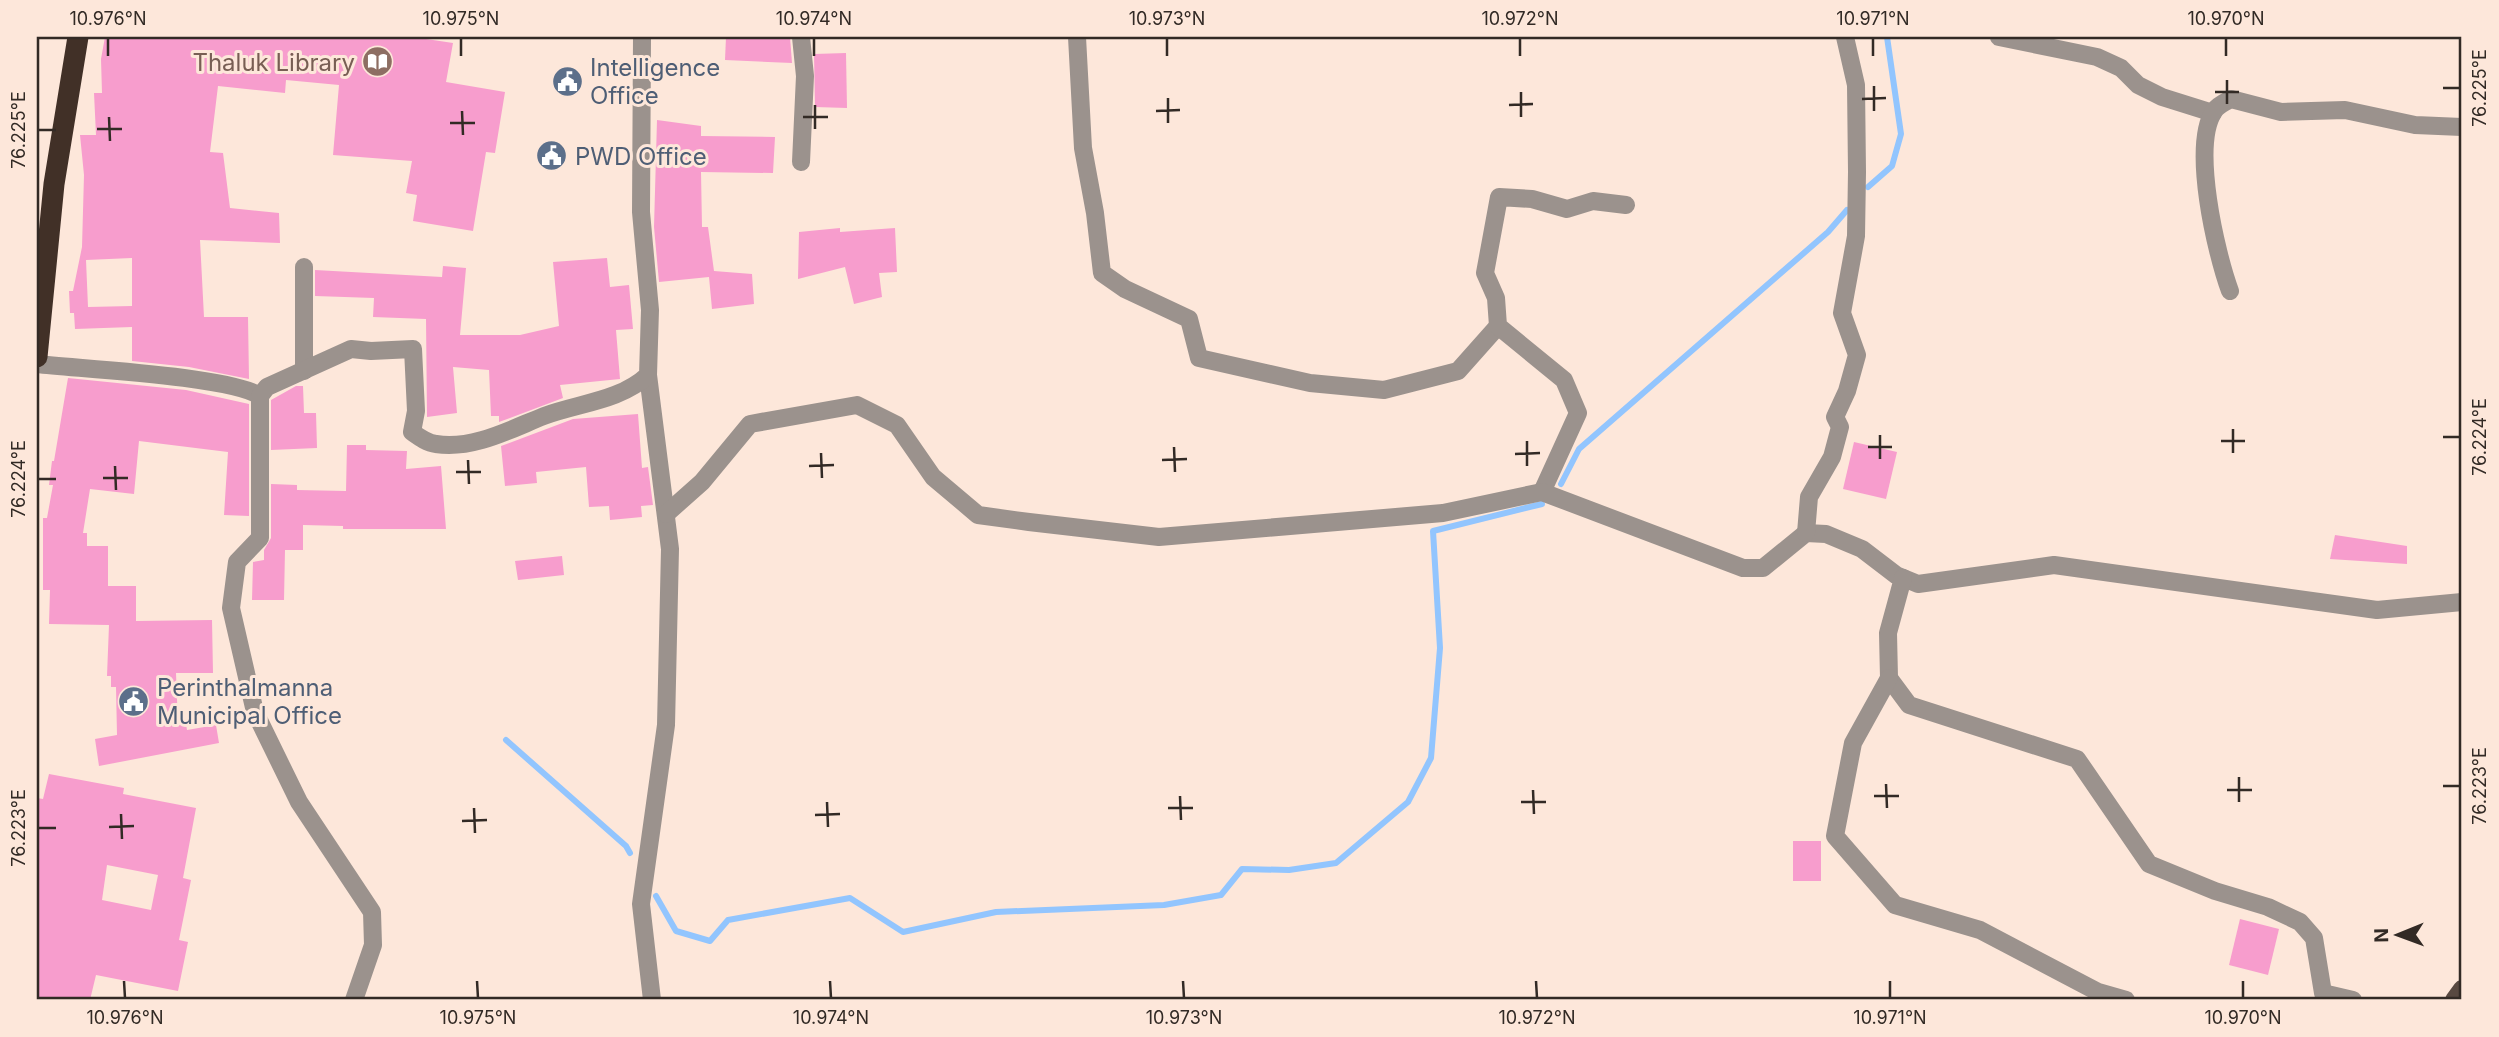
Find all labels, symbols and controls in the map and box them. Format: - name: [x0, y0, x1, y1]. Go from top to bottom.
- text: 10.976°N: [70, 8, 146, 29]
- text: 10.975°N: [423, 8, 499, 29]
- text: 10.974°N: [776, 8, 852, 29]
- text: 10.973°N: [1129, 8, 1205, 29]
- text: 10.972°N: [1481, 8, 1559, 29]
- text: 10.971°N: [1836, 8, 1910, 29]
- text: 10.970°N: [2187, 8, 2265, 29]
- library icon: Thaluk Library: [361, 45, 395, 79]
- place label: Thaluk Library: [192, 48, 355, 77]
- text: 76.225°E: [2469, 49, 2490, 127]
- place label: Intelligence Office: [590, 53, 720, 110]
- public building icon: Intelligence Office: [550, 64, 584, 98]
- text: 76.225°E: [8, 91, 29, 169]
- public building icon: PWD Office: [535, 139, 569, 173]
- place label: PWD Office: [575, 142, 707, 171]
- text: 76.224°E: [2469, 398, 2490, 476]
- text: 76.224°E: [8, 440, 29, 518]
- place label: Perinthalmanna Municipal Office: [157, 673, 342, 730]
- public building icon: Perinthalmanna Municipal Office: [117, 684, 151, 718]
- text: 76.223°E: [2469, 747, 2490, 825]
- text: 76.223°E: [8, 789, 29, 867]
- north arrow: [2362, 900, 2432, 970]
- text: N: [2370, 928, 2393, 943]
- text: 10.976°N: [87, 1007, 163, 1028]
- text: 10.975°N: [440, 1007, 516, 1028]
- text: 10.974°N: [793, 1007, 869, 1028]
- text: 10.973°N: [1146, 1007, 1222, 1028]
- text: 10.972°N: [1498, 1007, 1576, 1028]
- text: 10.971°N: [1853, 1007, 1927, 1028]
- text: 10.970°N: [2204, 1007, 2282, 1028]

